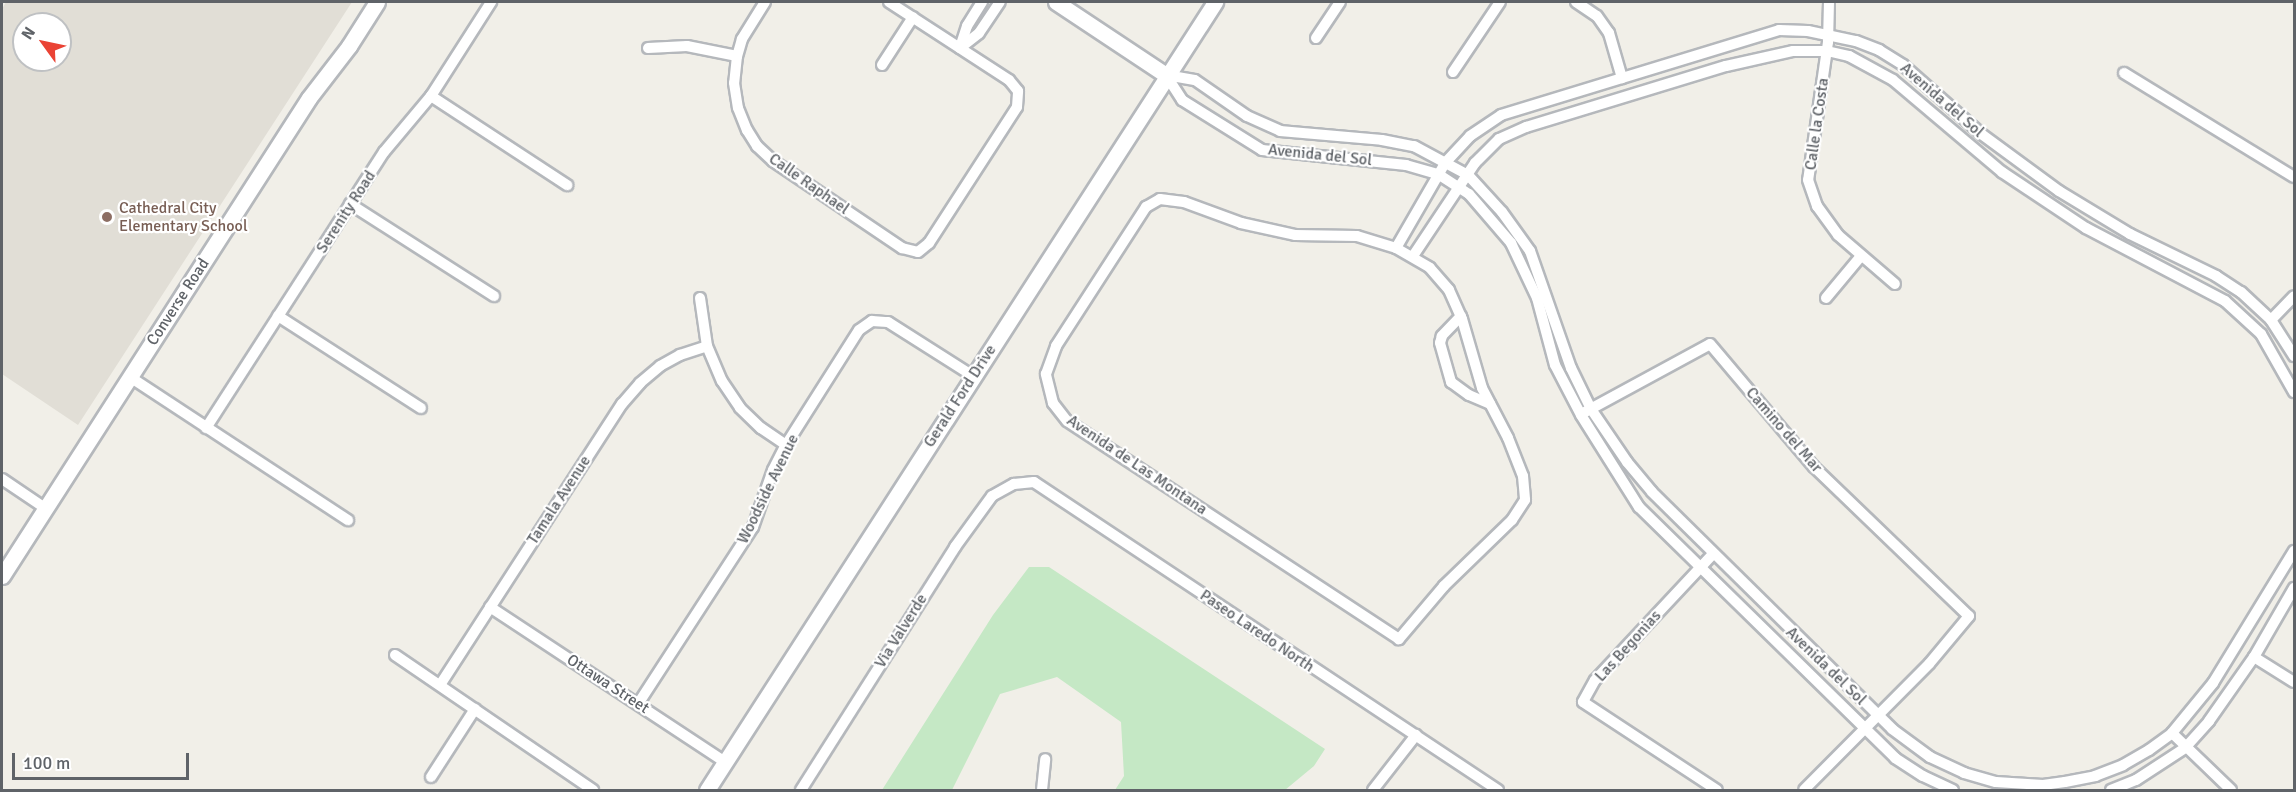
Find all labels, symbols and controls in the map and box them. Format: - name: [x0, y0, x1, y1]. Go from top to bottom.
- north arrow: [12, 12, 72, 72]
- text: N: [17, 23, 40, 43]
- street label: Avenida del Sol: [1896, 59, 1988, 141]
- street label: Calle la Costa: [1801, 77, 1833, 171]
- street label: Avenida del Sol: [1267, 140, 1373, 170]
- street label: Calle Raphael: [765, 149, 853, 219]
- street label: Serenity Road: [312, 167, 380, 257]
- place label: Cathedral City Elementary School: [119, 198, 248, 236]
- marker: Cathedral City Elementary School: [100, 210, 114, 224]
- street label: Converse Road: [143, 255, 213, 349]
- street label: Gerald Ford Drive: [920, 341, 1000, 451]
- street label: Camino del Mar: [1742, 383, 1826, 477]
- street label: Avenida de Las Montana: [1063, 411, 1211, 519]
- street label: Woodside Avenue: [733, 431, 803, 547]
- street label: Tamala Avenue: [523, 452, 595, 548]
- street label: Paseo Laredo North: [1196, 586, 1318, 676]
- street label: Via Valverde: [871, 590, 931, 672]
- street label: Las Begonias: [1591, 606, 1665, 686]
- street label: Avenida del Sol: [1782, 623, 1870, 709]
- street label: Ottawa Street: [563, 650, 653, 718]
- scale bar: [15, 741, 192, 779]
- text: 100 m: [23, 752, 70, 774]

